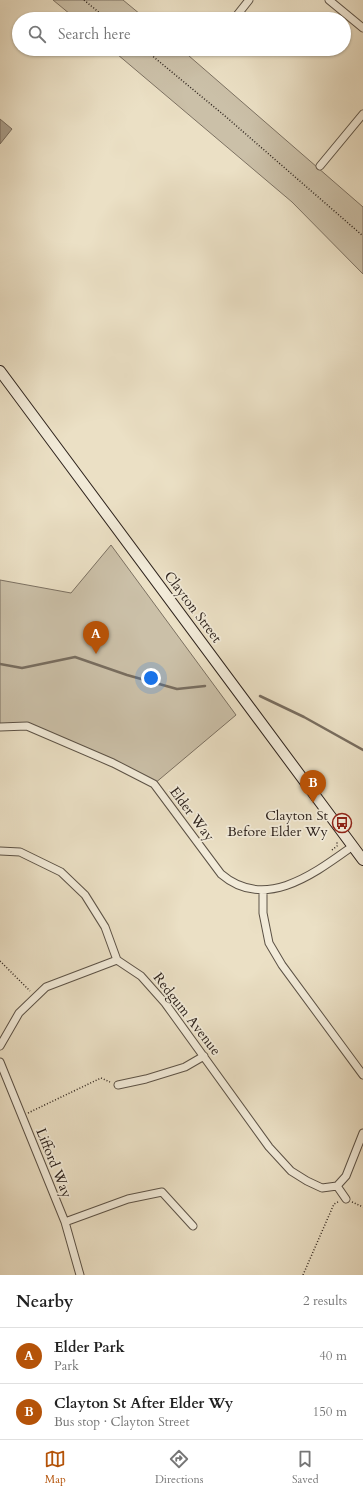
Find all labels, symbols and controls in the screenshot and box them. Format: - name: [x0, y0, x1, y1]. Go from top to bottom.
- search box: [12, 12, 351, 56]
- icon: search: [26, 23, 48, 45]
- text: Search here: [58, 24, 131, 44]
- street label: Clayton Street: [160, 567, 227, 647]
- pin: A: [83, 621, 109, 654]
- your location: [141, 668, 161, 688]
- pin: B: [300, 770, 326, 803]
- street label: Elder Way: [165, 783, 219, 846]
- place label: Clayton St Before Elder Wy: [227, 806, 329, 841]
- bus stop icon: Clayton St Before Elder Wy: [331, 812, 353, 834]
- street label: Redgum Avenue: [149, 969, 225, 1059]
- street label: Lifford Way: [31, 1125, 77, 1201]
- text: Nearby: [16, 1290, 73, 1313]
- text: 2 results: [303, 1292, 347, 1310]
- text: Elder Park: [54, 1337, 125, 1357]
- text: A: [24, 1347, 34, 1365]
- text: 40 m: [319, 1347, 347, 1365]
- text: Park: [54, 1357, 79, 1375]
- text: Clayton St After Elder Wy: [54, 1393, 233, 1413]
- text: B: [24, 1403, 34, 1421]
- text: 150 m: [313, 1403, 347, 1421]
- text: Bus stop · Clayton Street: [54, 1413, 190, 1431]
- tab: Map: [44, 1448, 66, 1487]
- tab: Directions: [155, 1448, 203, 1487]
- tab: Saved: [292, 1448, 319, 1487]

